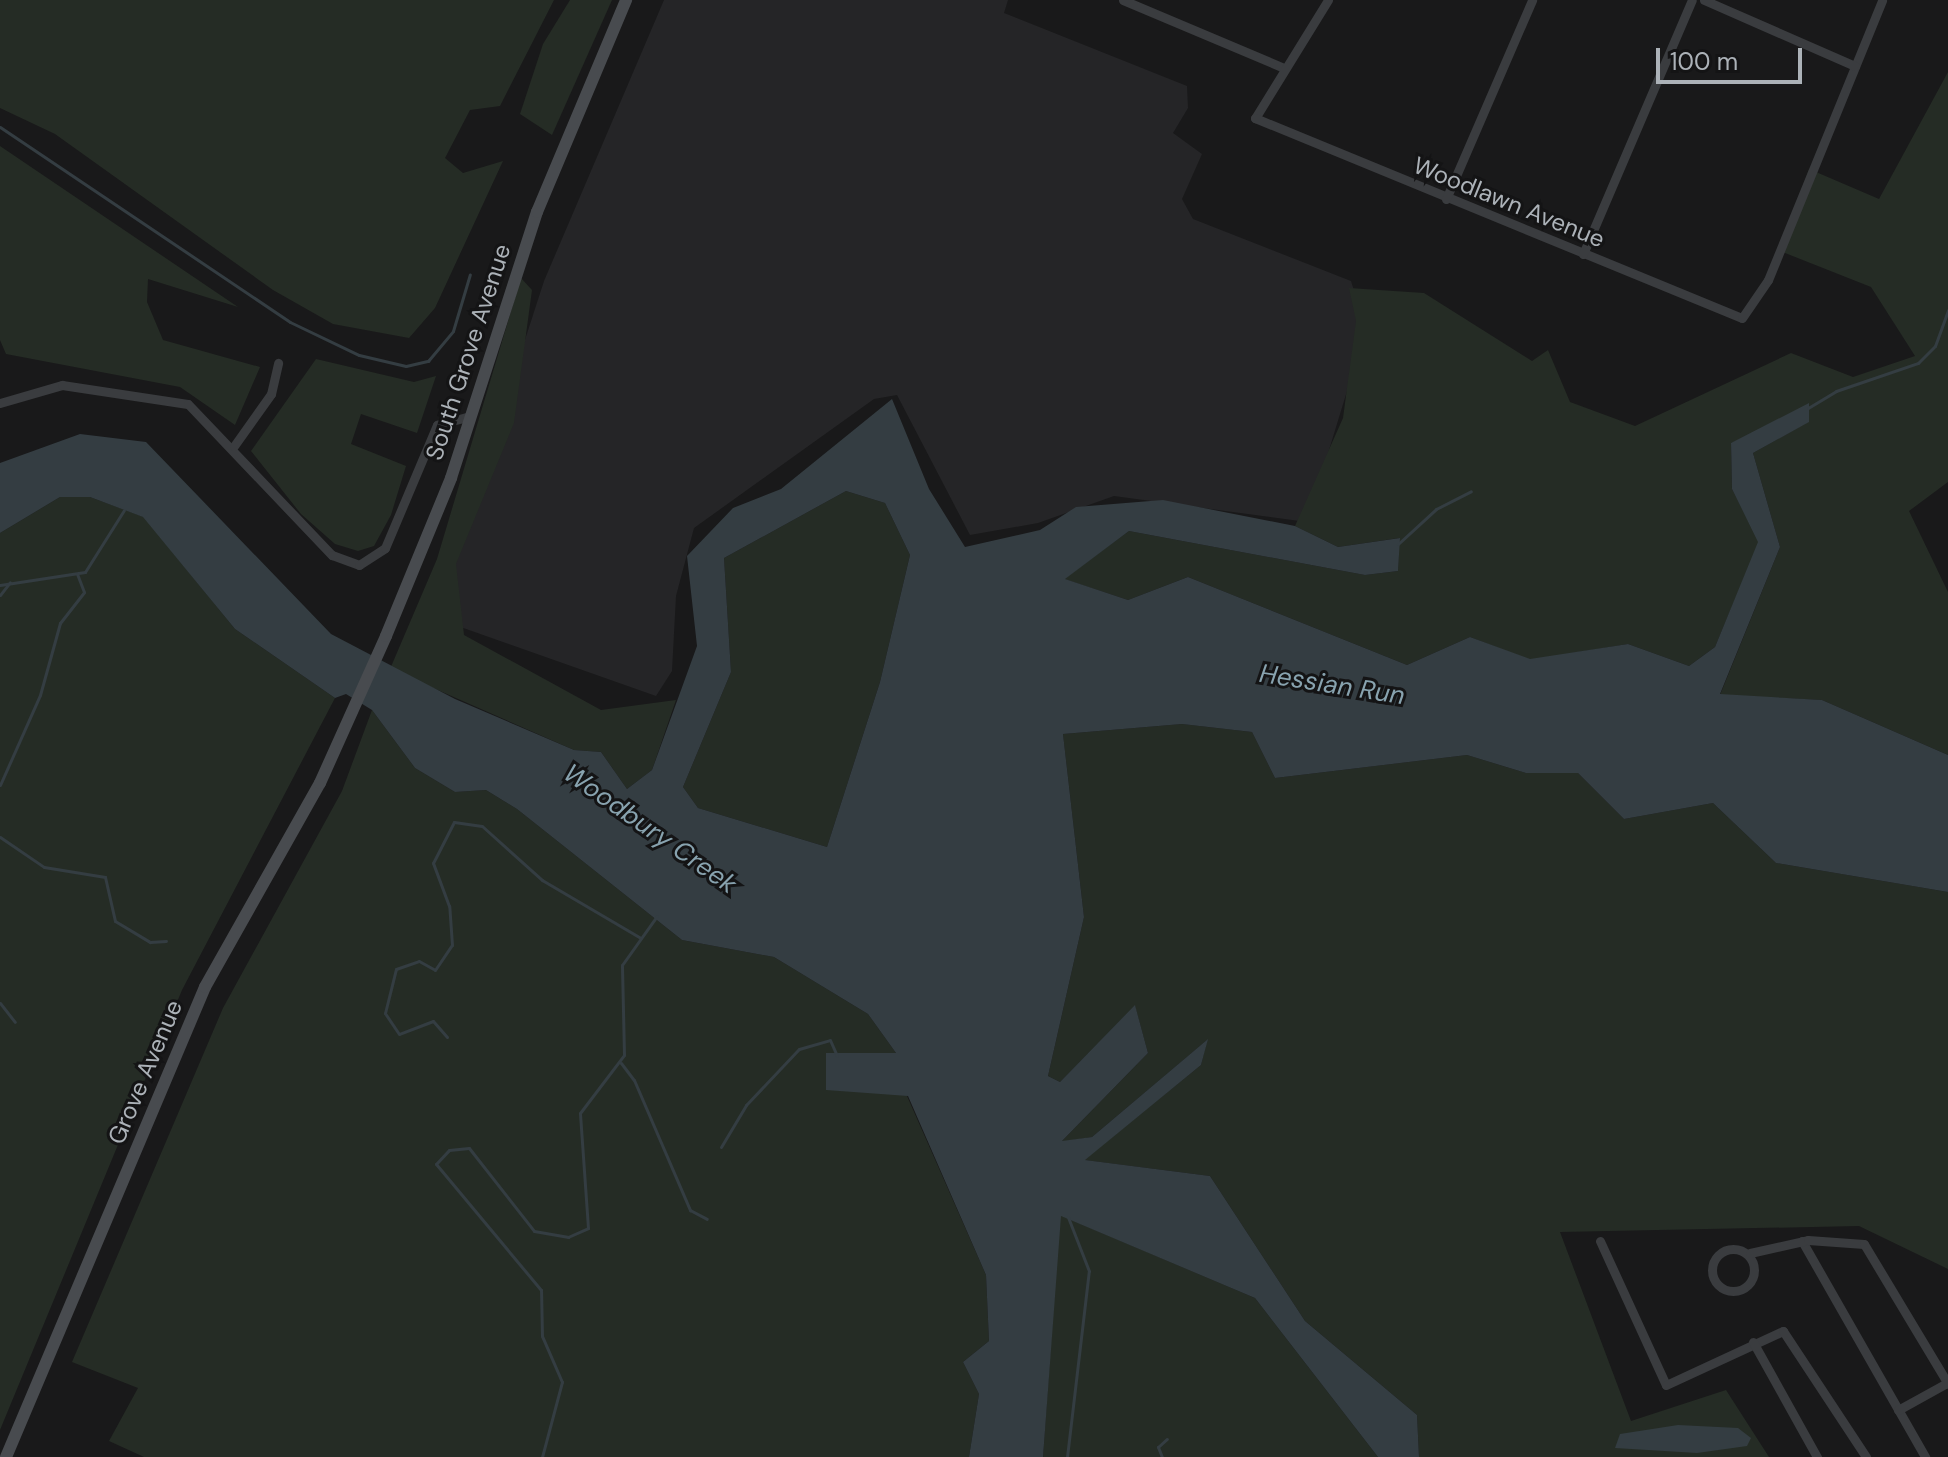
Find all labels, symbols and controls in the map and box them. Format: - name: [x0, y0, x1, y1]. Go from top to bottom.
- scale bar: [1660, 32, 1806, 82]
- text: 100 m: [1670, 46, 1738, 77]
- street label: Woodlawn Avenue: [1409, 150, 1609, 254]
- street label: South Grove Avenue: [419, 240, 517, 464]
- water label: Hessian Run: [1257, 658, 1407, 712]
- water label: Woodbury Creek: [557, 758, 743, 900]
- street label: Grove Avenue: [102, 996, 188, 1148]

